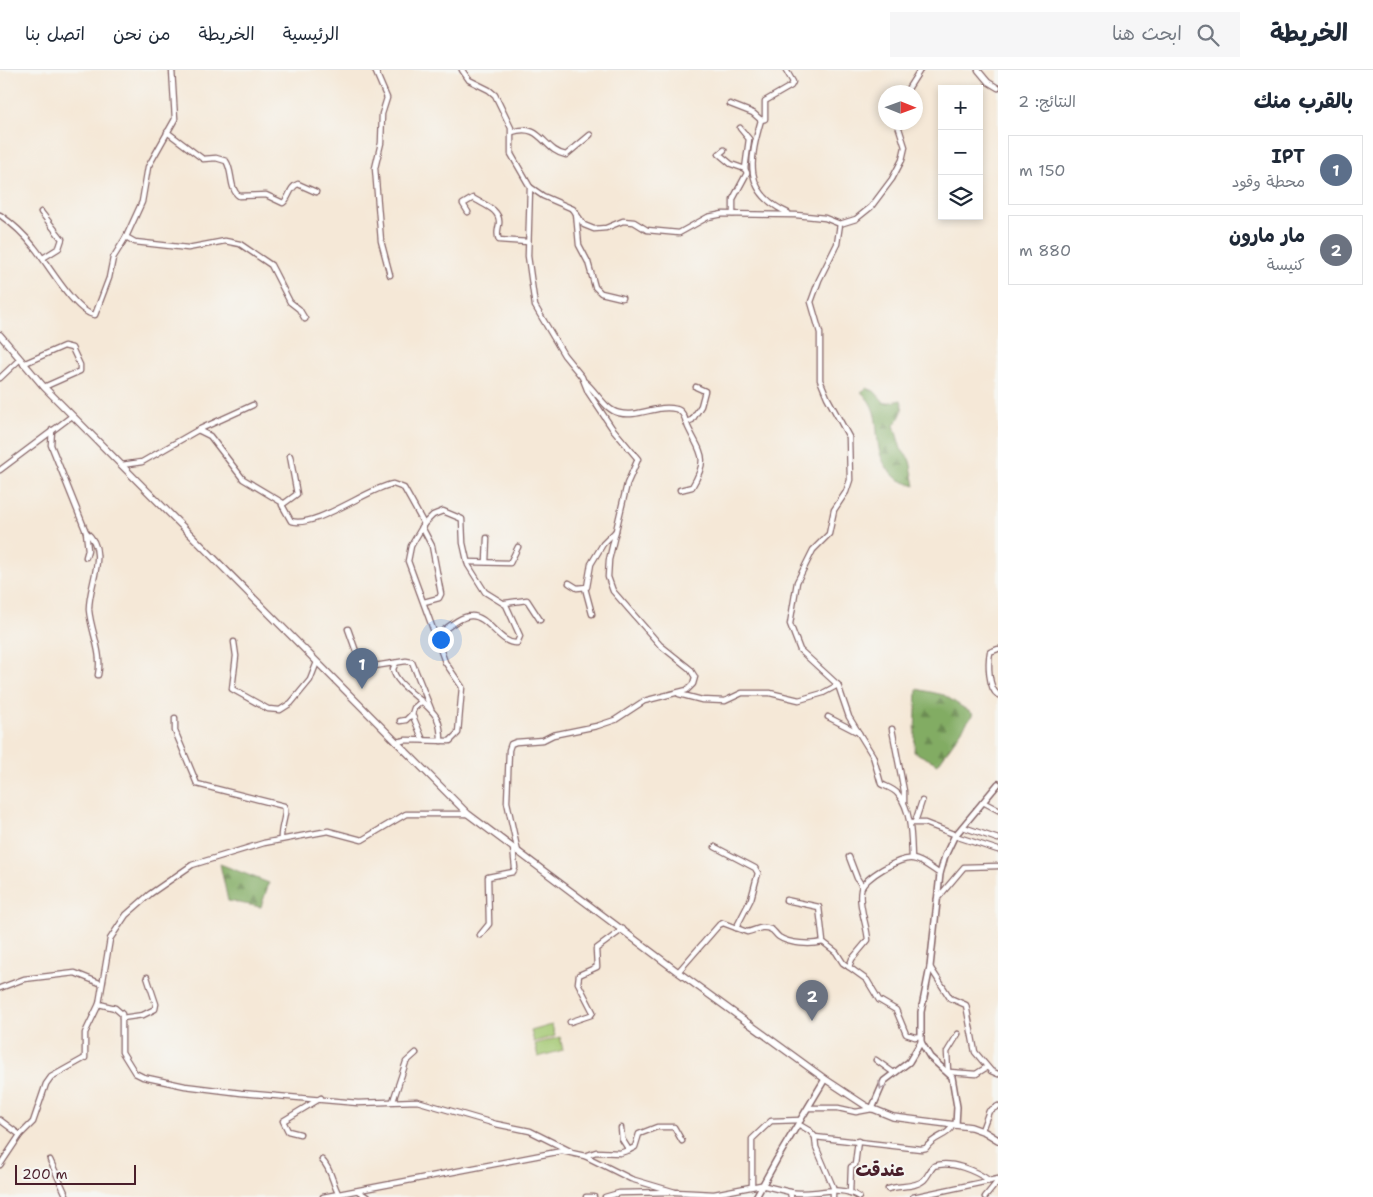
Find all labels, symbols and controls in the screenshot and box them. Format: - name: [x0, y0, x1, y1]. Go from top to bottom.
- search box: [890, 12, 1240, 57]
- text: الخريطة: [1270, 17, 1348, 49]
- text: ابحث هنا: [1112, 21, 1182, 46]
- icon: search: [1194, 21, 1222, 49]
- text: اتصل بنا: [25, 22, 85, 46]
- text: من نحن: [113, 22, 171, 46]
- text: الخريطة: [199, 22, 255, 46]
- text: الرئيسية: [283, 22, 339, 46]
- north arrow: [878, 85, 923, 130]
- map controls: [938, 85, 983, 220]
- button: +: [938, 85, 983, 130]
- text: بالقرب منك: [1254, 87, 1353, 115]
- text: النتائج: 2: [1018, 91, 1076, 112]
- button: −: [938, 130, 983, 175]
- text: IPT: [1271, 144, 1305, 169]
- text: 150 m: [1019, 160, 1066, 181]
- text: 1: [1332, 160, 1340, 181]
- text: محطة وقود: [1232, 171, 1305, 192]
- button: layers: [938, 175, 983, 220]
- text: مار مارون: [1229, 223, 1305, 248]
- text: 880 m: [1019, 240, 1071, 261]
- text: 2: [1330, 240, 1342, 261]
- text: كنيسة: [1267, 254, 1305, 275]
- your location: [428, 627, 454, 653]
- pin: 1: [346, 648, 378, 689]
- pin: 2: [796, 980, 828, 1021]
- one-way arrow: [878, 1081, 888, 1090]
- district label: عندقت: [856, 1158, 905, 1182]
- scale bar: [15, 1162, 136, 1185]
- text: 200 m: [22, 1165, 68, 1183]

